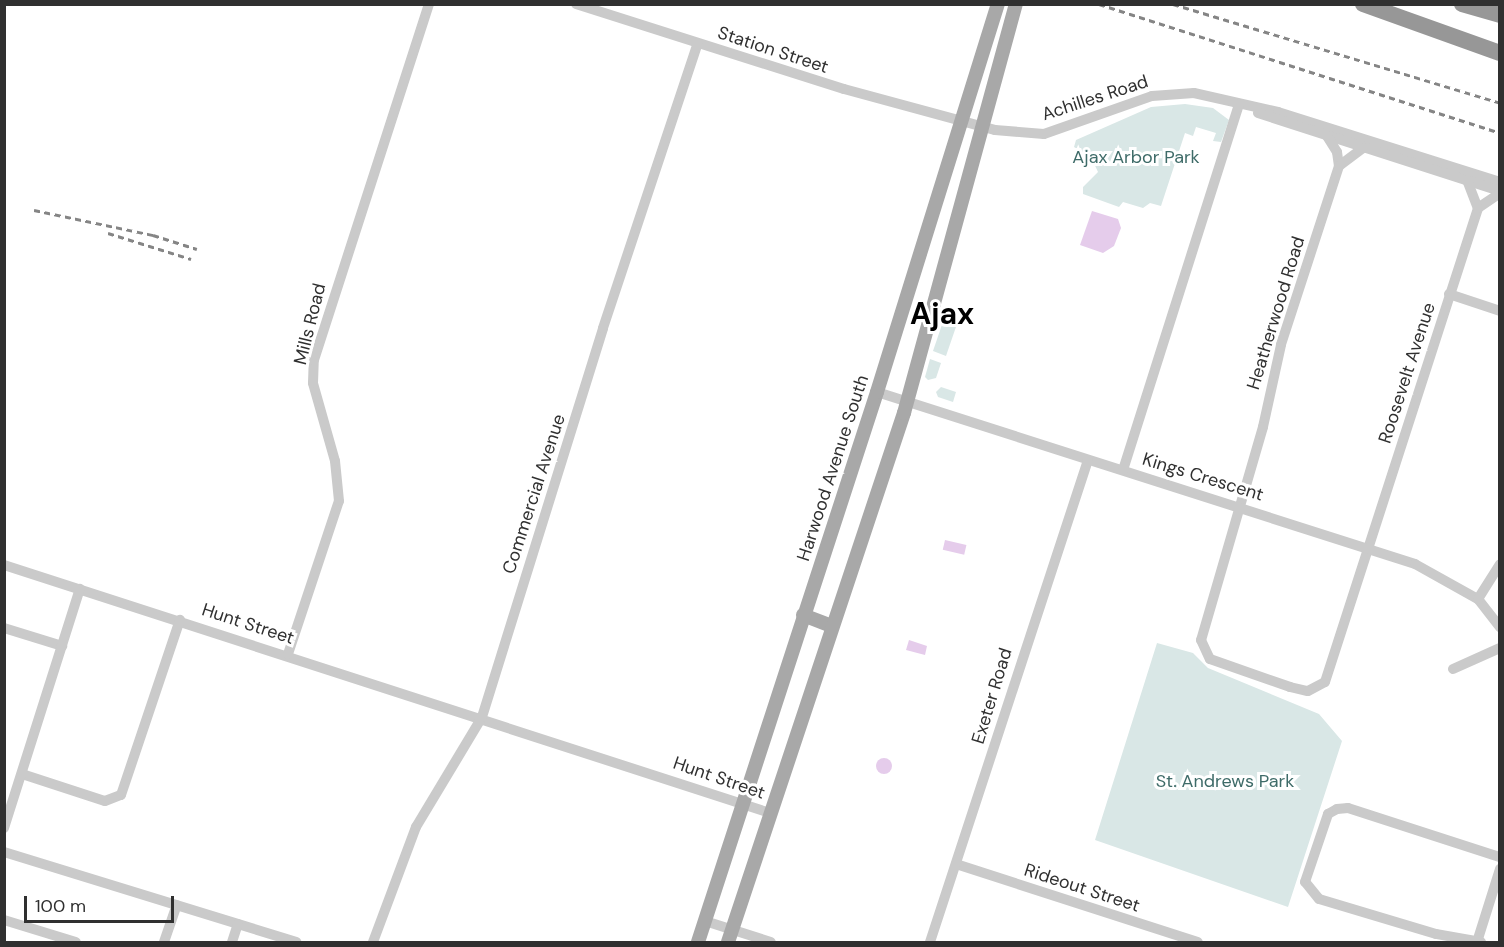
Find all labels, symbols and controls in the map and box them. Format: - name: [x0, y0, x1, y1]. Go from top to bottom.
- street label: Station Street: [715, 22, 831, 78]
- street label: Achilles Road: [1039, 71, 1151, 125]
- park label: Ajax Arbor Park: [1072, 146, 1200, 168]
- street label: Heatherwood Road: [1242, 234, 1310, 392]
- street label: Mills Road: [289, 281, 331, 367]
- district label: Ajax: [910, 296, 974, 332]
- street label: Roosevelt Avenue: [1374, 300, 1440, 446]
- street label: Harwood Avenue South: [793, 372, 873, 564]
- street label: Commercial Avenue: [498, 411, 570, 577]
- street label: Kings Crescent: [1140, 448, 1266, 506]
- street label: Hunt Street: [199, 599, 297, 649]
- street label: Exeter Road: [967, 645, 1017, 747]
- street label: Hunt Street: [670, 752, 768, 804]
- park label: St. Andrews Park: [1156, 770, 1294, 792]
- street label: Rideout Street: [1021, 859, 1143, 917]
- scale bar: [27, 884, 177, 922]
- text: 100 m: [35, 894, 86, 918]

